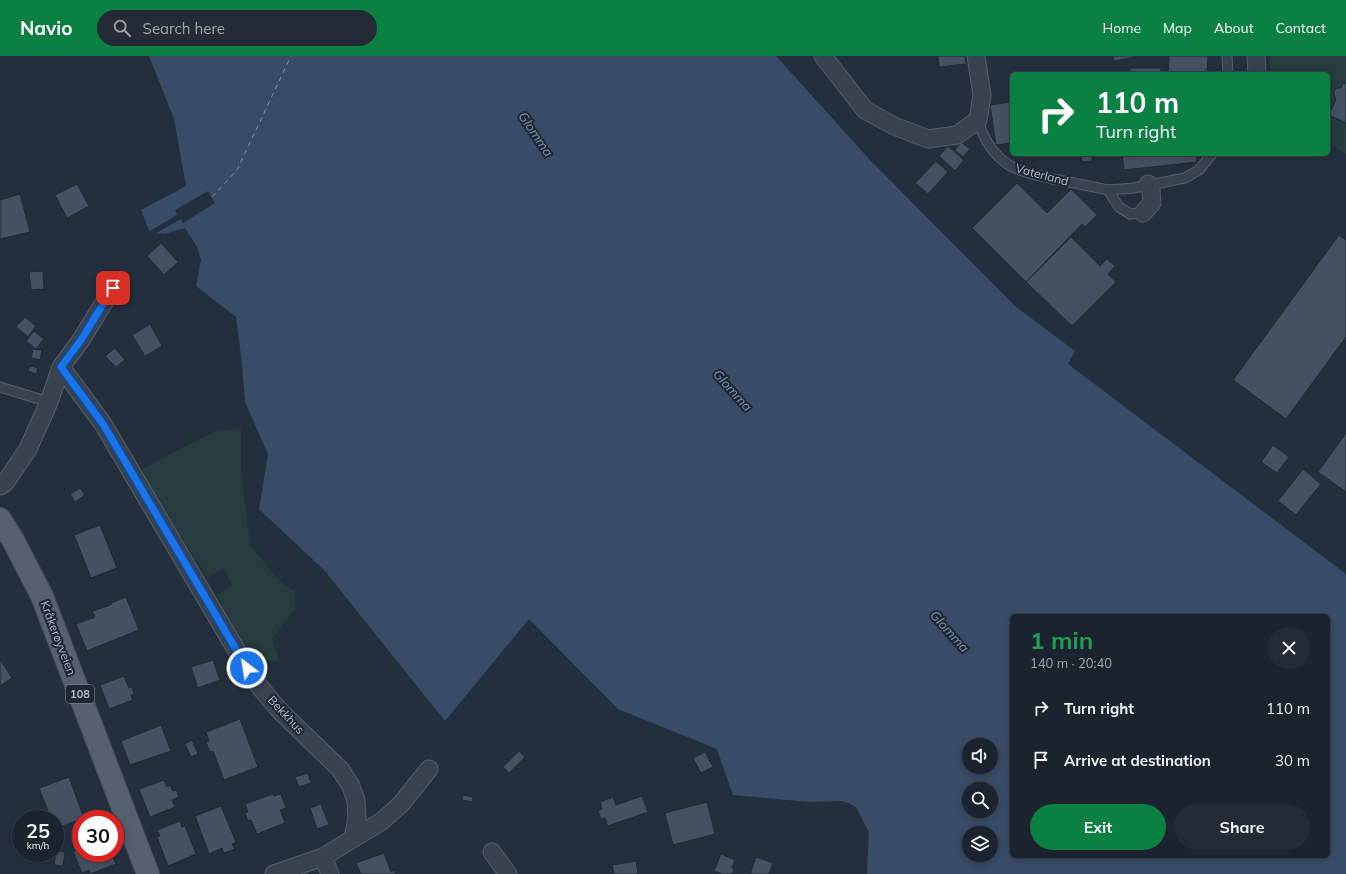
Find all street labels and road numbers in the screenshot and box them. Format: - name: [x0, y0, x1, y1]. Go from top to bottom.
- street label: Vaterland: [1014, 160, 1070, 189]
- street label: Kråkerøyveien: [37, 598, 80, 677]
- road number: 108: [66, 685, 94, 703]
- street label: Bekkhus: [265, 692, 308, 737]

